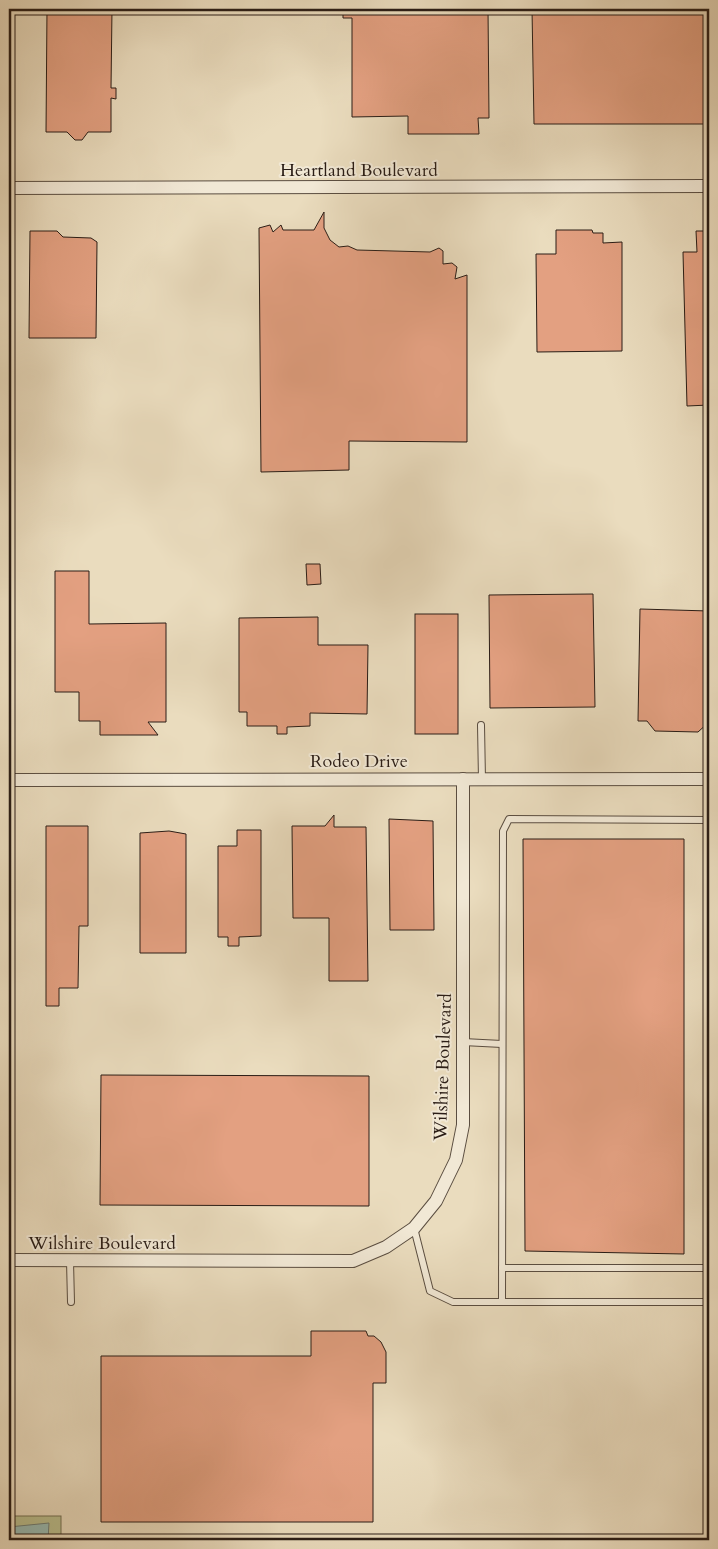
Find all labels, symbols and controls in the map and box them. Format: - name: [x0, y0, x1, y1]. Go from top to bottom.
- street label: Heartland Boulevard: [280, 158, 438, 183]
- street label: Rodeo Drive: [310, 749, 408, 774]
- street label: Wilshire Boulevard: [428, 992, 458, 1142]
- street label: Wilshire Boulevard: [27, 1231, 176, 1256]

